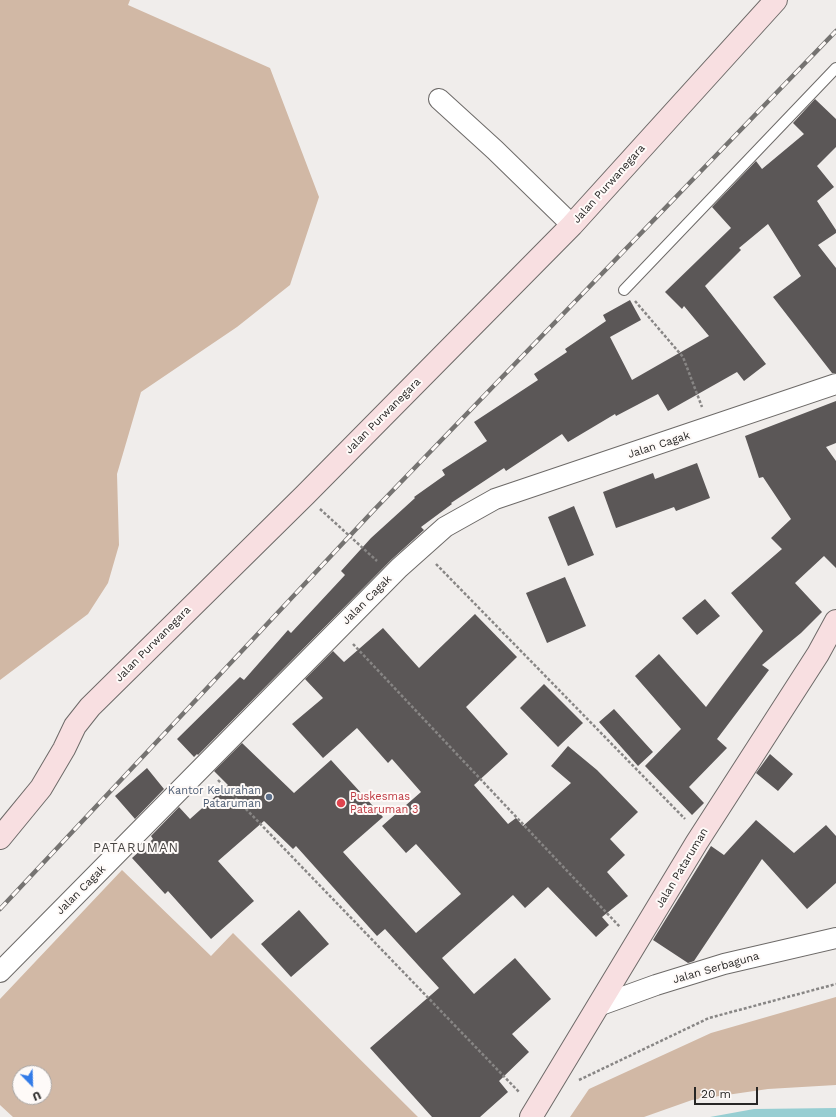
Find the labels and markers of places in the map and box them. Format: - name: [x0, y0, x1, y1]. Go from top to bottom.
- place label: Kantor Kelurahan Pataruman: [168, 784, 261, 810]
- place label: Puskesmas Pataruman 3: [350, 790, 419, 816]
- marker: Kantor Kelurahan Pataruman: [264, 792, 274, 802]
- marker: Puskesmas Pataruman 3: [335, 797, 347, 809]

